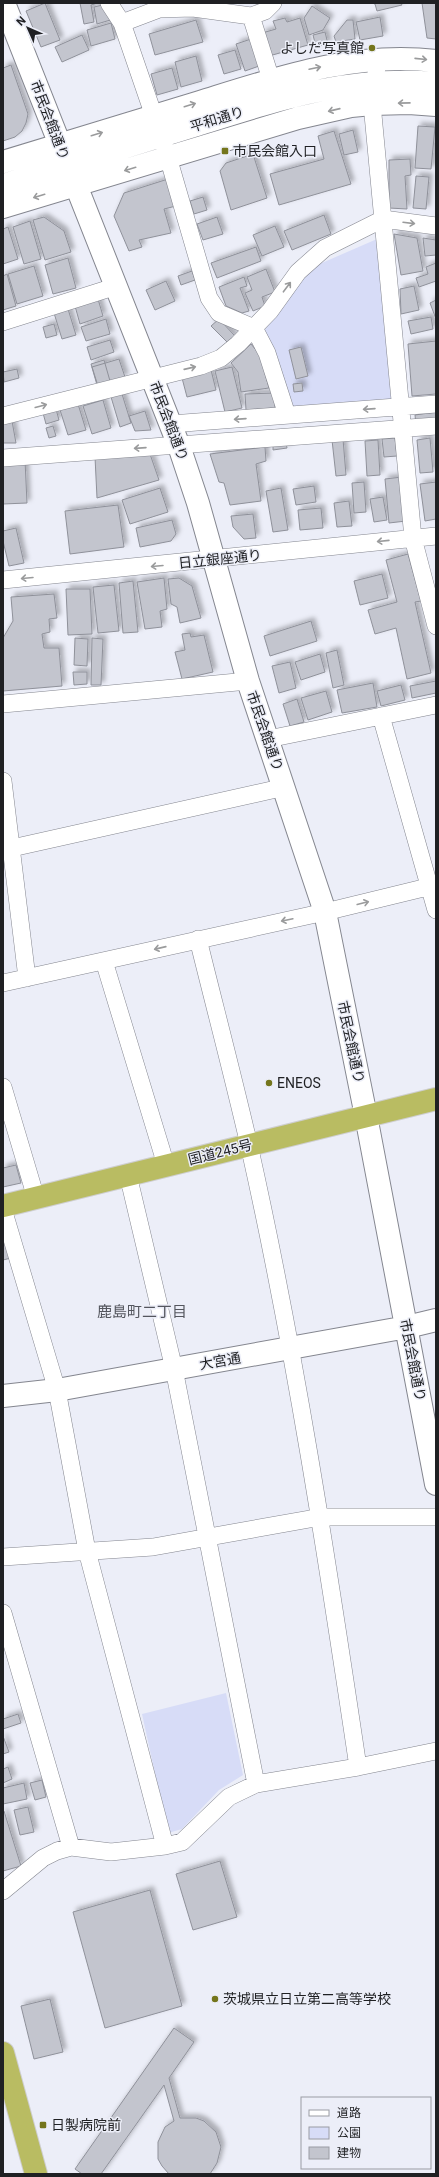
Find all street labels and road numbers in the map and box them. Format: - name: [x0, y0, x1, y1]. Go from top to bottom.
- street label: 市民会館通り: [27, 78, 73, 162]
- street label: 平和通り: [188, 103, 246, 135]
- street label: 市民会館通り: [146, 379, 192, 463]
- street label: 日立銀座通り: [177, 547, 263, 571]
- street label: 市民会館通り: [244, 689, 286, 773]
- street label: 市民会館通り: [334, 999, 368, 1085]
- street label: 国道245号: [186, 1136, 254, 1168]
- street label: 市民会館通り: [397, 1317, 429, 1403]
- street label: 大宮通: [198, 1349, 242, 1373]

